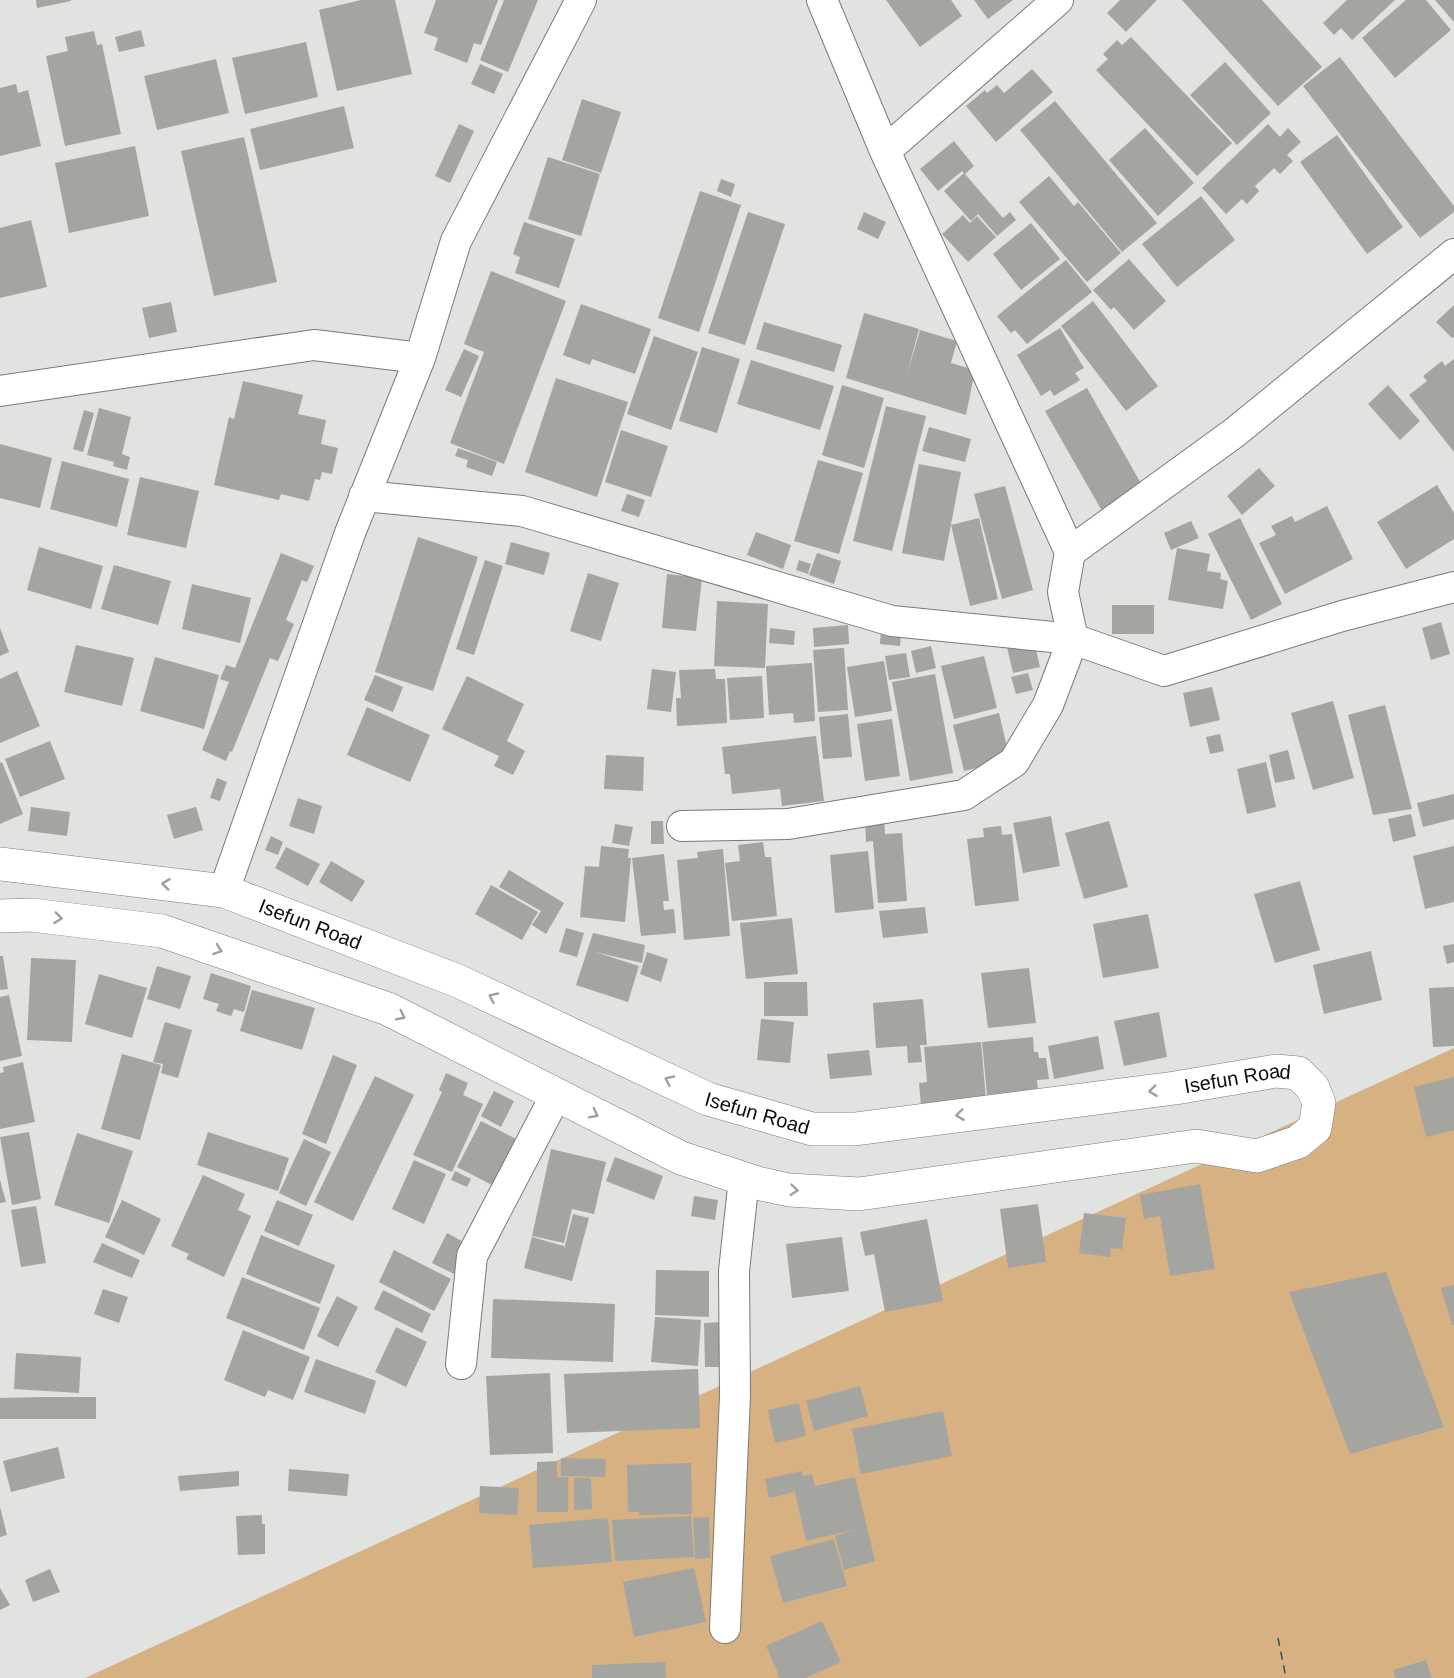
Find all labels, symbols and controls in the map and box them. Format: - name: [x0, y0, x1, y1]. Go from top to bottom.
- one-way arrow: [162, 878, 171, 890]
- street label: Isefun Road: [256, 895, 365, 954]
- one-way arrow: [54, 911, 63, 924]
- one-way arrow: [212, 943, 222, 956]
- one-way arrow: [488, 992, 499, 1004]
- one-way arrow: [395, 1009, 405, 1020]
- street label: Isefun Road: [1182, 1059, 1292, 1097]
- one-way arrow: [665, 1076, 676, 1088]
- one-way arrow: [1148, 1084, 1158, 1097]
- street label: Isefun Road: [702, 1088, 812, 1139]
- one-way arrow: [587, 1106, 598, 1118]
- one-way arrow: [955, 1109, 964, 1121]
- one-way arrow: [790, 1183, 799, 1196]

